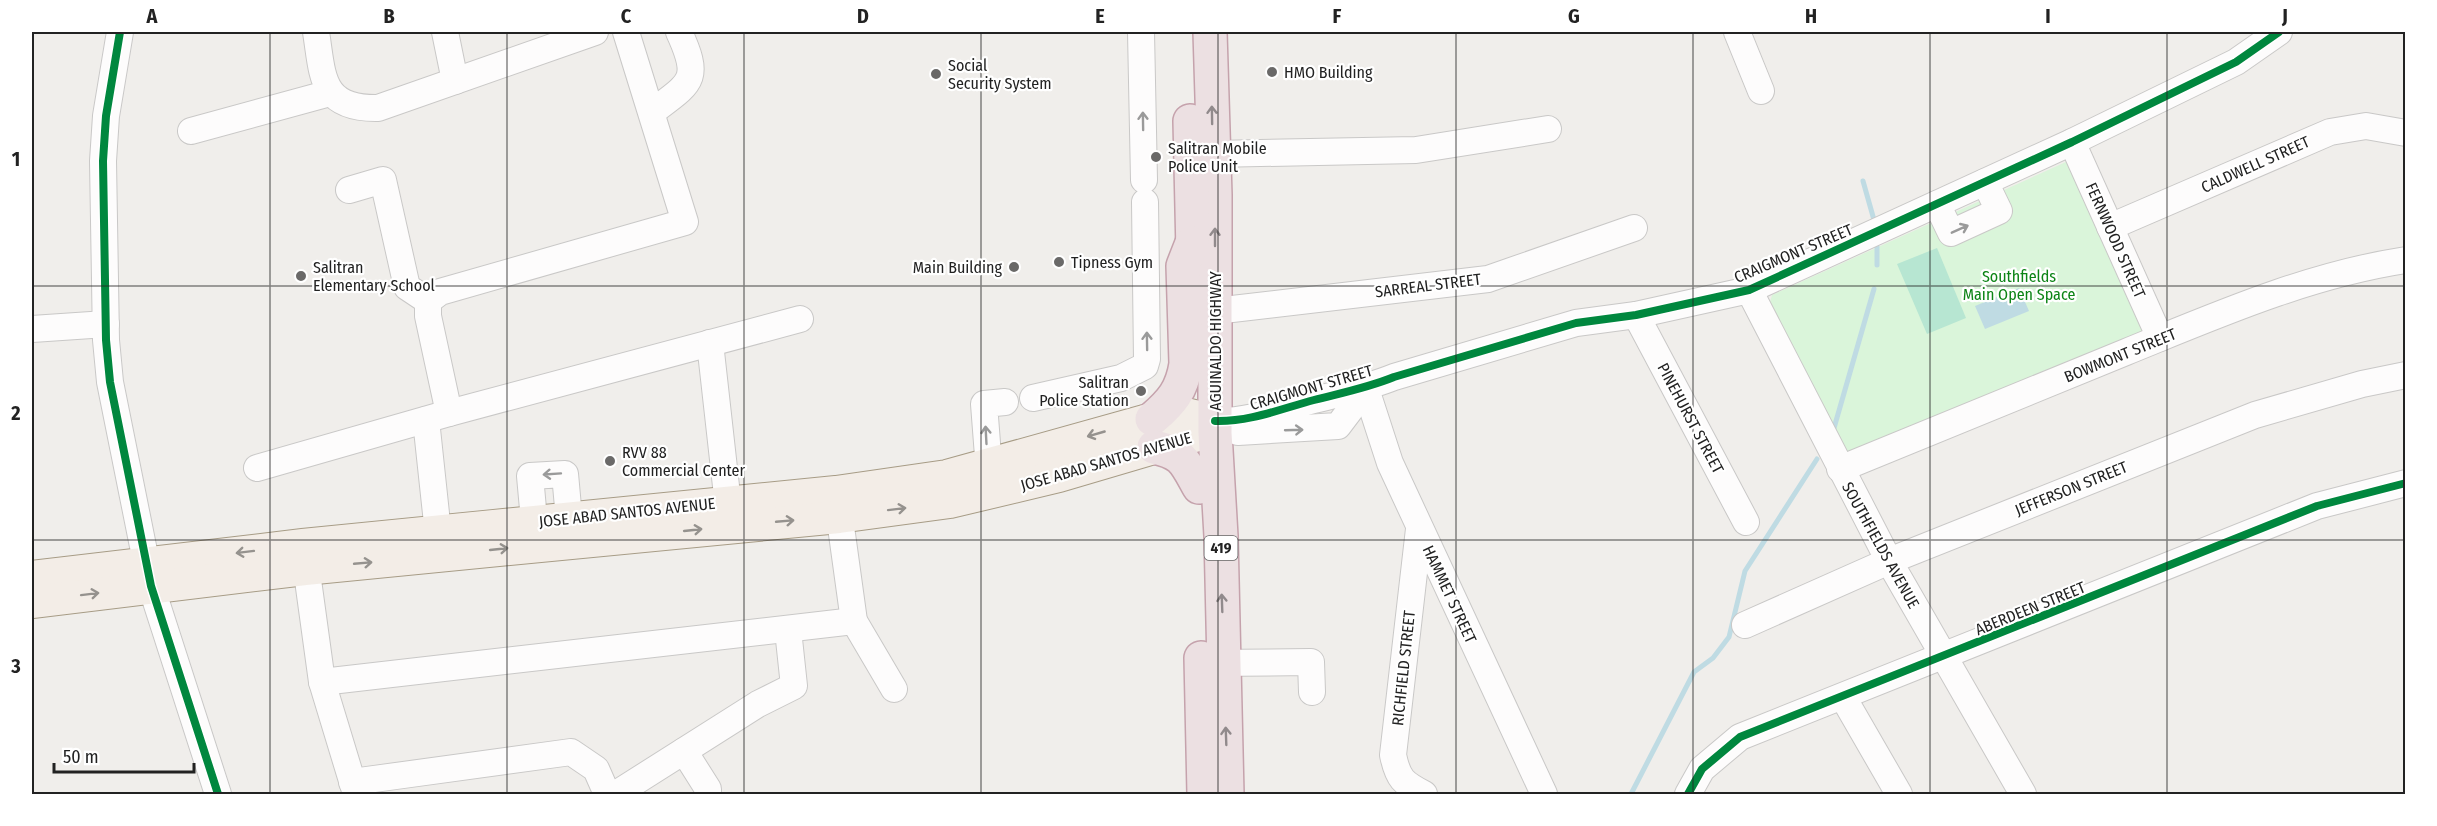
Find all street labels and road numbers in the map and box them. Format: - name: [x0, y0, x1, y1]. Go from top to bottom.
- street label: CALDWELL STREET: [2198, 132, 2313, 197]
- street label: FERNWOOD STREET: [2082, 180, 2150, 301]
- street label: CRAIGMONT STREET: [1731, 220, 1856, 287]
- street label: SARREAL STREET: [1374, 269, 1483, 301]
- street label: AGUINALDO HIGHWAY: [1206, 271, 1225, 411]
- street label: BOWMONT STREET: [2061, 324, 2179, 387]
- street label: PINEHURST STREET: [1653, 360, 1728, 477]
- street label: CRAIGMONT STREET: [1248, 361, 1375, 414]
- street label: JOSE ABAD SANTOS AVENUE: [1018, 428, 1194, 495]
- street label: JEFFERSON STREET: [2012, 457, 2131, 520]
- street label: SOUTHFIELDS AVENUE: [1838, 479, 1923, 612]
- street label: JOSE ABAD SANTOS AVENUE: [538, 494, 716, 531]
- road number: 419: [1204, 536, 1238, 560]
- street label: HAMMET STREET: [1419, 542, 1481, 647]
- street label: ABERDEEN STREET: [1972, 577, 2089, 639]
- street label: RICHFIELD STREET: [1388, 609, 1419, 727]

